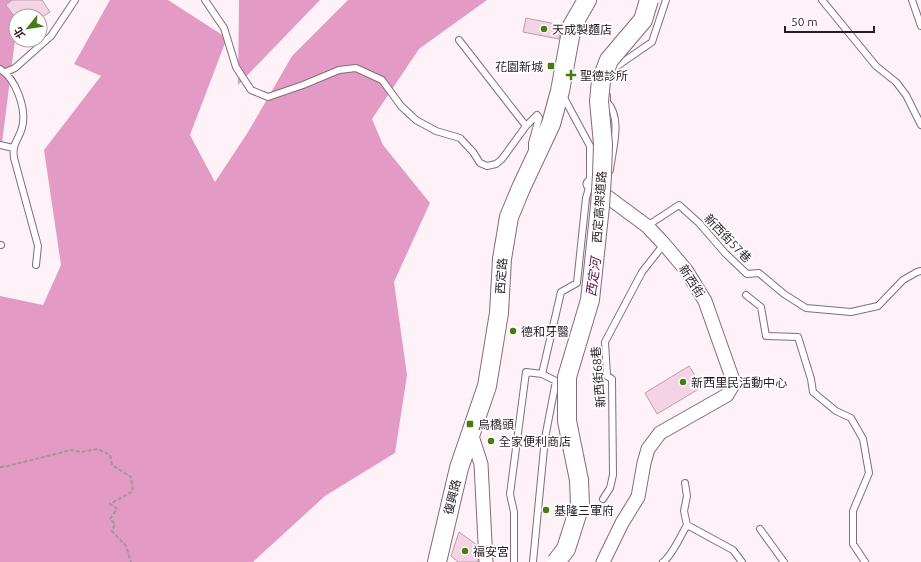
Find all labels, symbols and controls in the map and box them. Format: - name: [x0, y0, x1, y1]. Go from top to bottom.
- north arrow: [8, 8, 48, 48]
- scale bar: [785, 8, 874, 34]
- text: 50 m: [791, 15, 818, 28]
- place label: 天成製麵店: [552, 23, 612, 36]
- marker: 天成製麵店: [539, 24, 549, 34]
- text: 北: [11, 25, 27, 41]
- place label: 花園新城: [495, 60, 543, 73]
- marker: 花園新城: [546, 61, 556, 71]
- marker: 聖德診所: [565, 69, 577, 81]
- place label: 聖德診所: [580, 69, 628, 82]
- street label: 西定高架道路: [590, 171, 608, 243]
- street label: 新西街57巷: [702, 211, 754, 265]
- water label: 西定河: [583, 254, 603, 297]
- street label: 西定路: [493, 258, 509, 294]
- street label: 新西街: [677, 262, 707, 300]
- place label: 德和牙醫: [521, 325, 569, 338]
- marker: 德和牙醫: [508, 326, 518, 336]
- street label: 新西街68巷: [589, 346, 607, 408]
- place label: 新西里民活動中心: [691, 376, 787, 389]
- marker: 新西里民活動中心: [678, 377, 688, 387]
- place label: 烏橋頭: [478, 418, 514, 431]
- marker: 烏橋頭: [465, 419, 475, 429]
- place label: 全家便利商店: [499, 435, 571, 448]
- marker: 全家便利商店: [486, 436, 496, 446]
- street label: 復興路: [441, 478, 463, 516]
- place label: 基隆三軍府: [554, 504, 614, 517]
- marker: 基隆三軍府: [541, 505, 551, 515]
- place label: 福安宮: [473, 545, 509, 558]
- marker: 福安宮: [460, 546, 470, 556]

